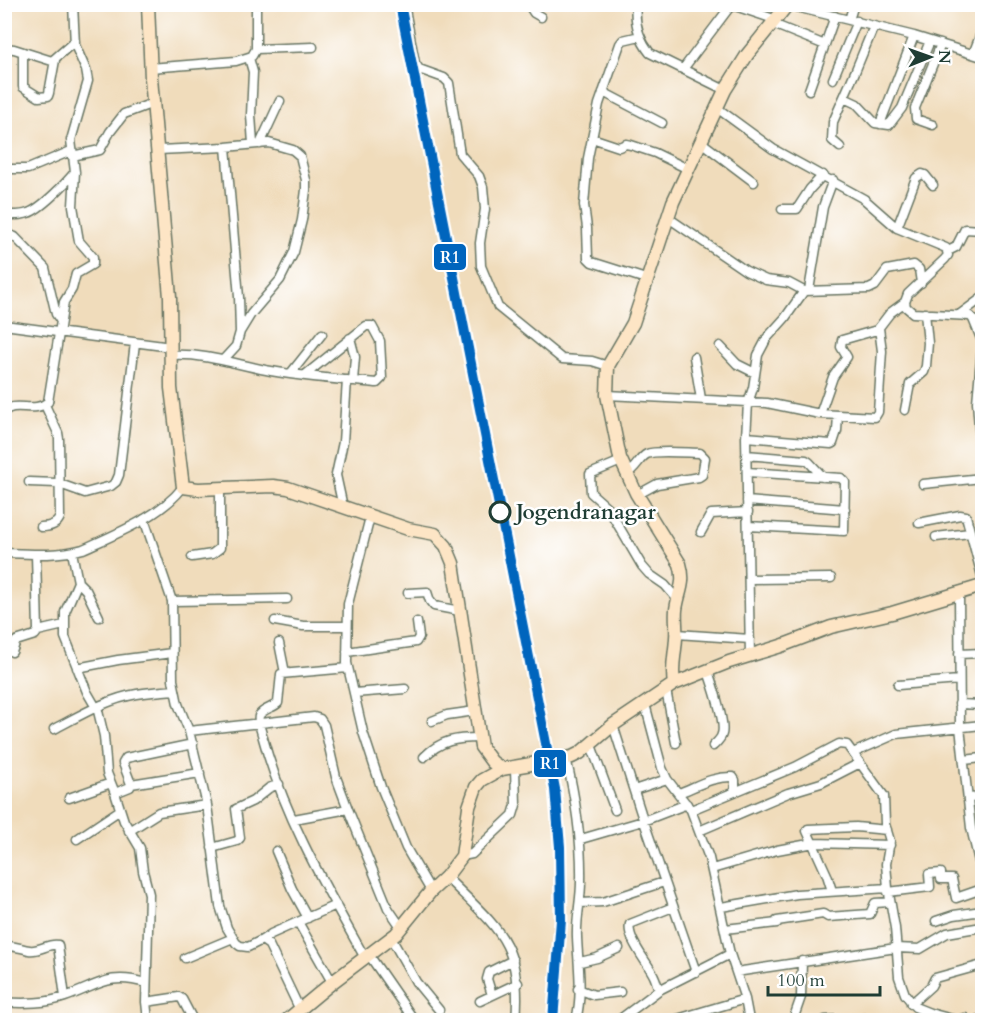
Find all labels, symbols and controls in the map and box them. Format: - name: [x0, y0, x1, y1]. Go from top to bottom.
- north arrow: [900, 27, 960, 87]
- text: N: [933, 50, 955, 64]
- line badge: R1: [433, 243, 467, 271]
- text: R1: [440, 247, 460, 269]
- place label: Jogendranagar: [513, 498, 657, 527]
- marker: Jogendranagar: [489, 501, 511, 523]
- line badge: R1: [533, 749, 567, 778]
- text: R1: [540, 753, 560, 775]
- scale bar: [768, 959, 880, 997]
- text: 100 m: [777, 968, 825, 993]

